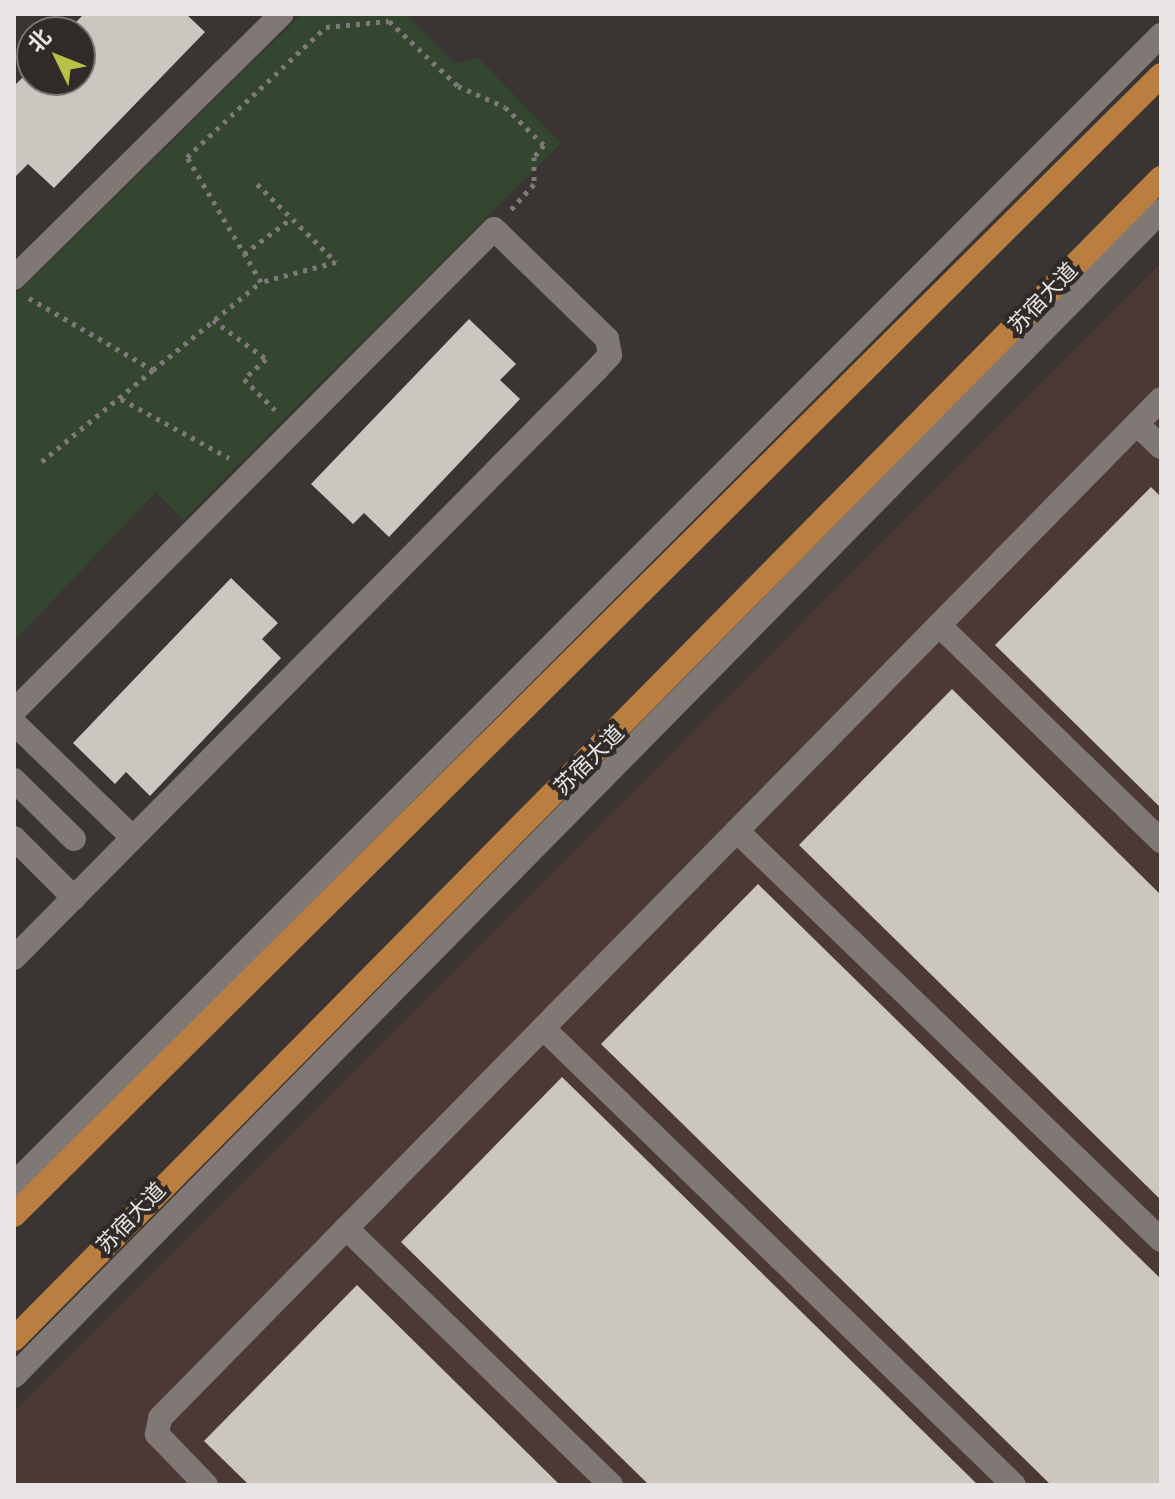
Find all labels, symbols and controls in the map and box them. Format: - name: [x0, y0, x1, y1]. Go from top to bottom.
- north arrow: [16, 16, 96, 96]
- text: 北: [23, 24, 56, 57]
- street label: 苏宿大道: [1003, 257, 1083, 339]
- street label: 苏宿大道: [549, 720, 629, 800]
- street label: 苏宿大道: [91, 1177, 171, 1259]

